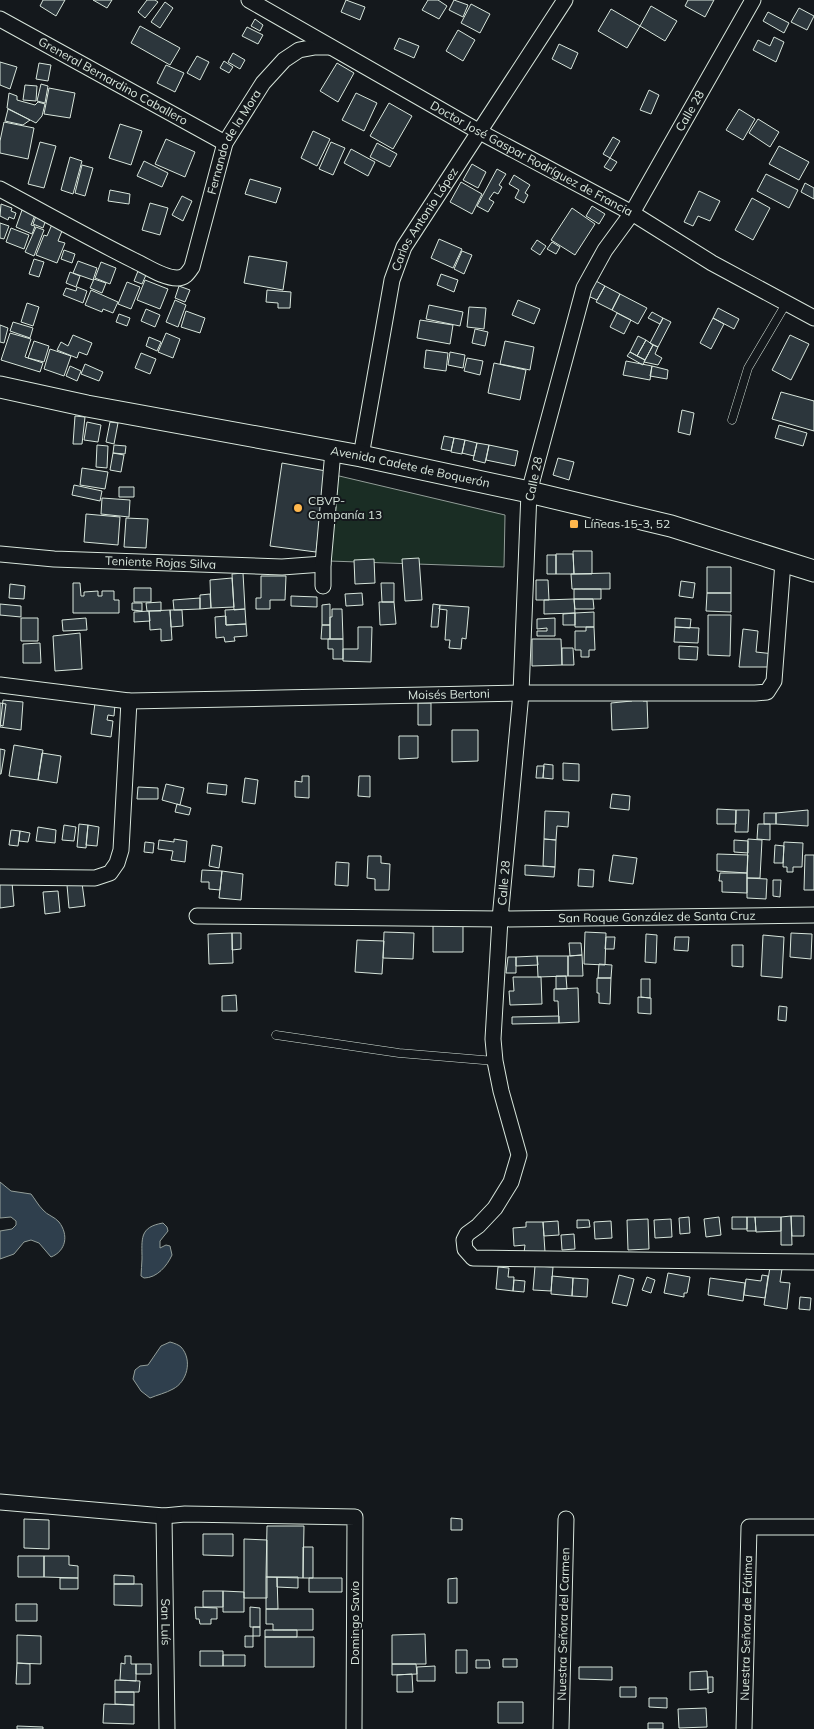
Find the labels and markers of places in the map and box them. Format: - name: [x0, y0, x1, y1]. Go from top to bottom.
- place label: CBVP- Companía 13: [308, 493, 382, 522]
- marker: CBVP- Companía 13: [292, 502, 304, 514]
- place label: Líneas 15-3, 52: [584, 516, 670, 531]
- marker: Líneas 15-3, 52: [568, 518, 580, 530]

